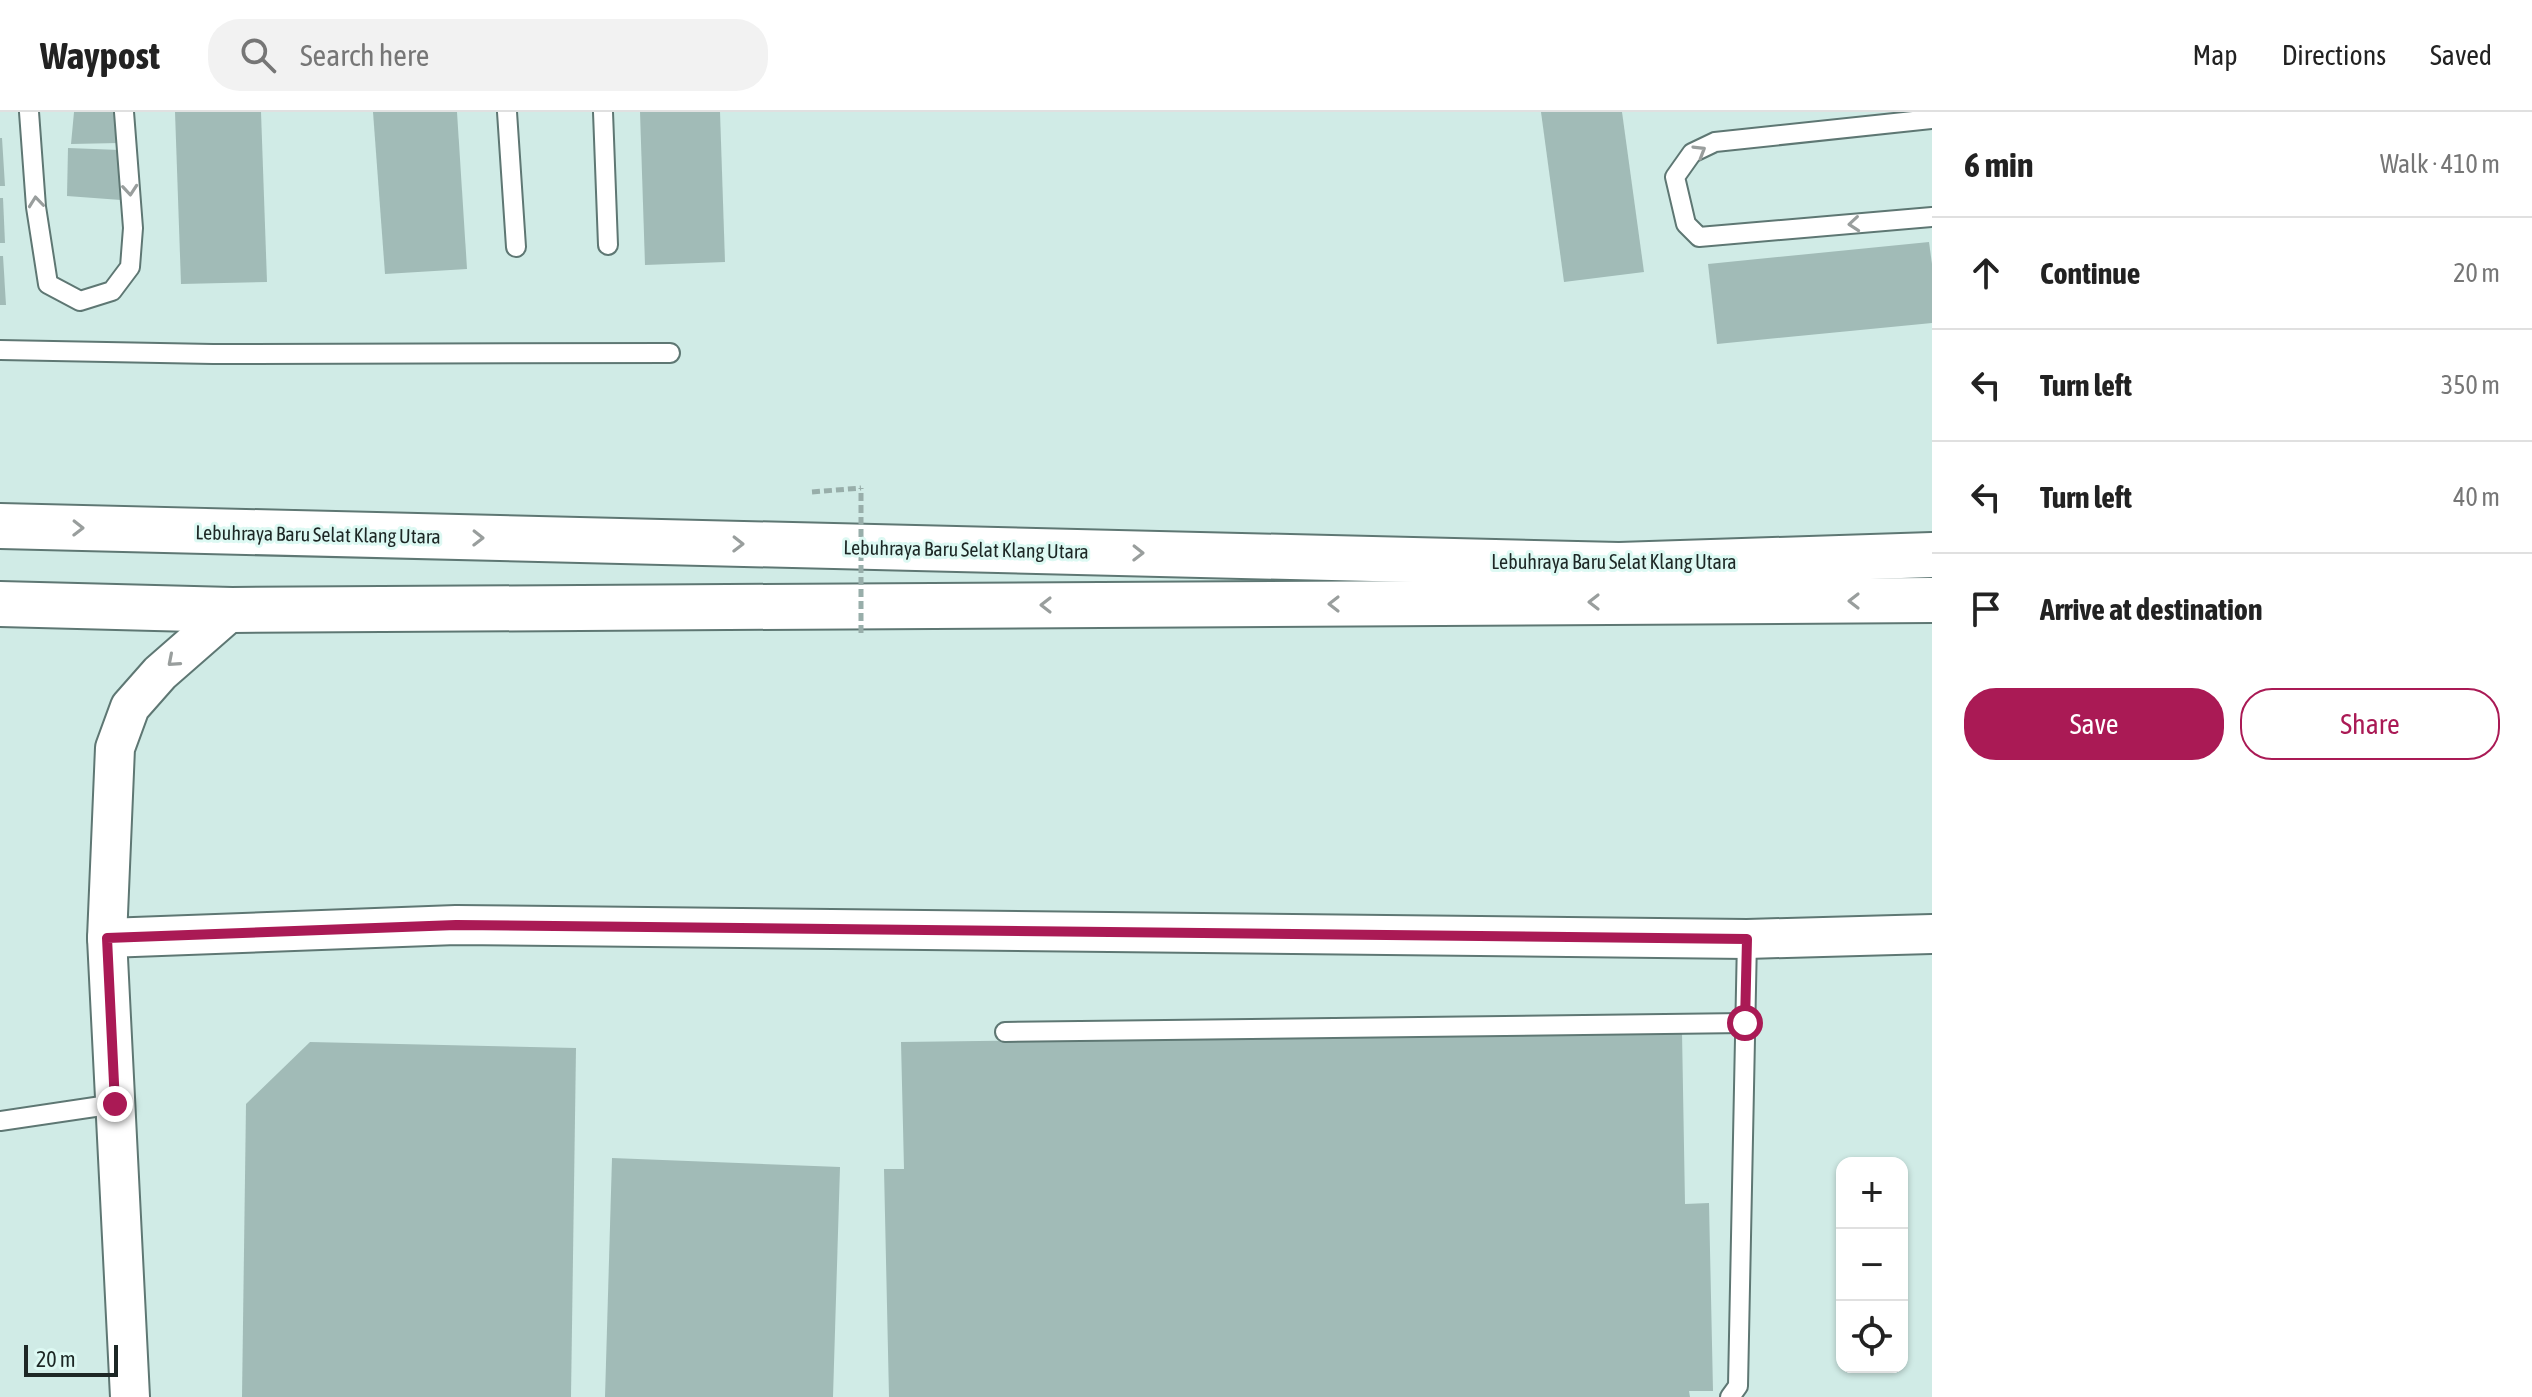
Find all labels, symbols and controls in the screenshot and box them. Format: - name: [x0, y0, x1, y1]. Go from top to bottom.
- search box: [208, 19, 768, 91]
- icon: search: [236, 33, 280, 77]
- text: Waypost: [40, 34, 160, 77]
- text: Search here: [300, 38, 429, 72]
- text: Map: [2193, 39, 2238, 71]
- text: Directions: [2282, 39, 2386, 71]
- text: Saved: [2430, 39, 2492, 71]
- text: 6 min: [1964, 145, 2033, 184]
- one-way arrow: [1692, 146, 1706, 161]
- text: Walk · 410 m: [2380, 149, 2500, 179]
- one-way arrow: [121, 184, 138, 197]
- one-way arrow: [28, 195, 45, 208]
- one-way arrow: [1847, 215, 1860, 232]
- icon: ahead: [1964, 251, 2008, 295]
- text: Continue: [2040, 256, 2140, 290]
- text: 20 m: [2453, 258, 2500, 288]
- icon: left: [1964, 363, 2008, 407]
- text: Turn left: [2040, 368, 2132, 402]
- text: 350 m: [2441, 370, 2500, 400]
- icon: left: [1964, 475, 2008, 519]
- text: Turn left: [2040, 480, 2132, 514]
- text: 40 m: [2453, 482, 2500, 512]
- one-way arrow: [72, 520, 85, 537]
- street label: Lebuhraya Baru Selat Klang Utara: [195, 520, 441, 548]
- one-way arrow: [472, 529, 485, 546]
- one-way arrow: [732, 535, 745, 552]
- street label: Lebuhraya Baru Selat Klang Utara: [843, 535, 1089, 563]
- one-way arrow: [1132, 545, 1145, 562]
- street label: Lebuhraya Baru Selat Klang Utara: [1491, 550, 1737, 573]
- icon: arrive: [1964, 587, 2008, 631]
- one-way arrow: [1847, 592, 1860, 610]
- text: Arrive at destination: [2040, 592, 2262, 626]
- one-way arrow: [1587, 593, 1600, 611]
- one-way arrow: [1327, 595, 1340, 613]
- one-way arrow: [1039, 596, 1052, 614]
- one-way arrow: [168, 652, 183, 666]
- button: Save: [1964, 688, 2224, 760]
- button: Share: [2240, 688, 2500, 760]
- route start: [1727, 1005, 1763, 1041]
- route end: [97, 1086, 133, 1122]
- map controls: [1836, 1157, 1908, 1373]
- button: +: [1836, 1157, 1908, 1229]
- button: −: [1836, 1229, 1908, 1301]
- button: locate: [1836, 1301, 1908, 1373]
- scale bar: [24, 1341, 118, 1377]
- text: 20 m: [36, 1346, 76, 1372]

